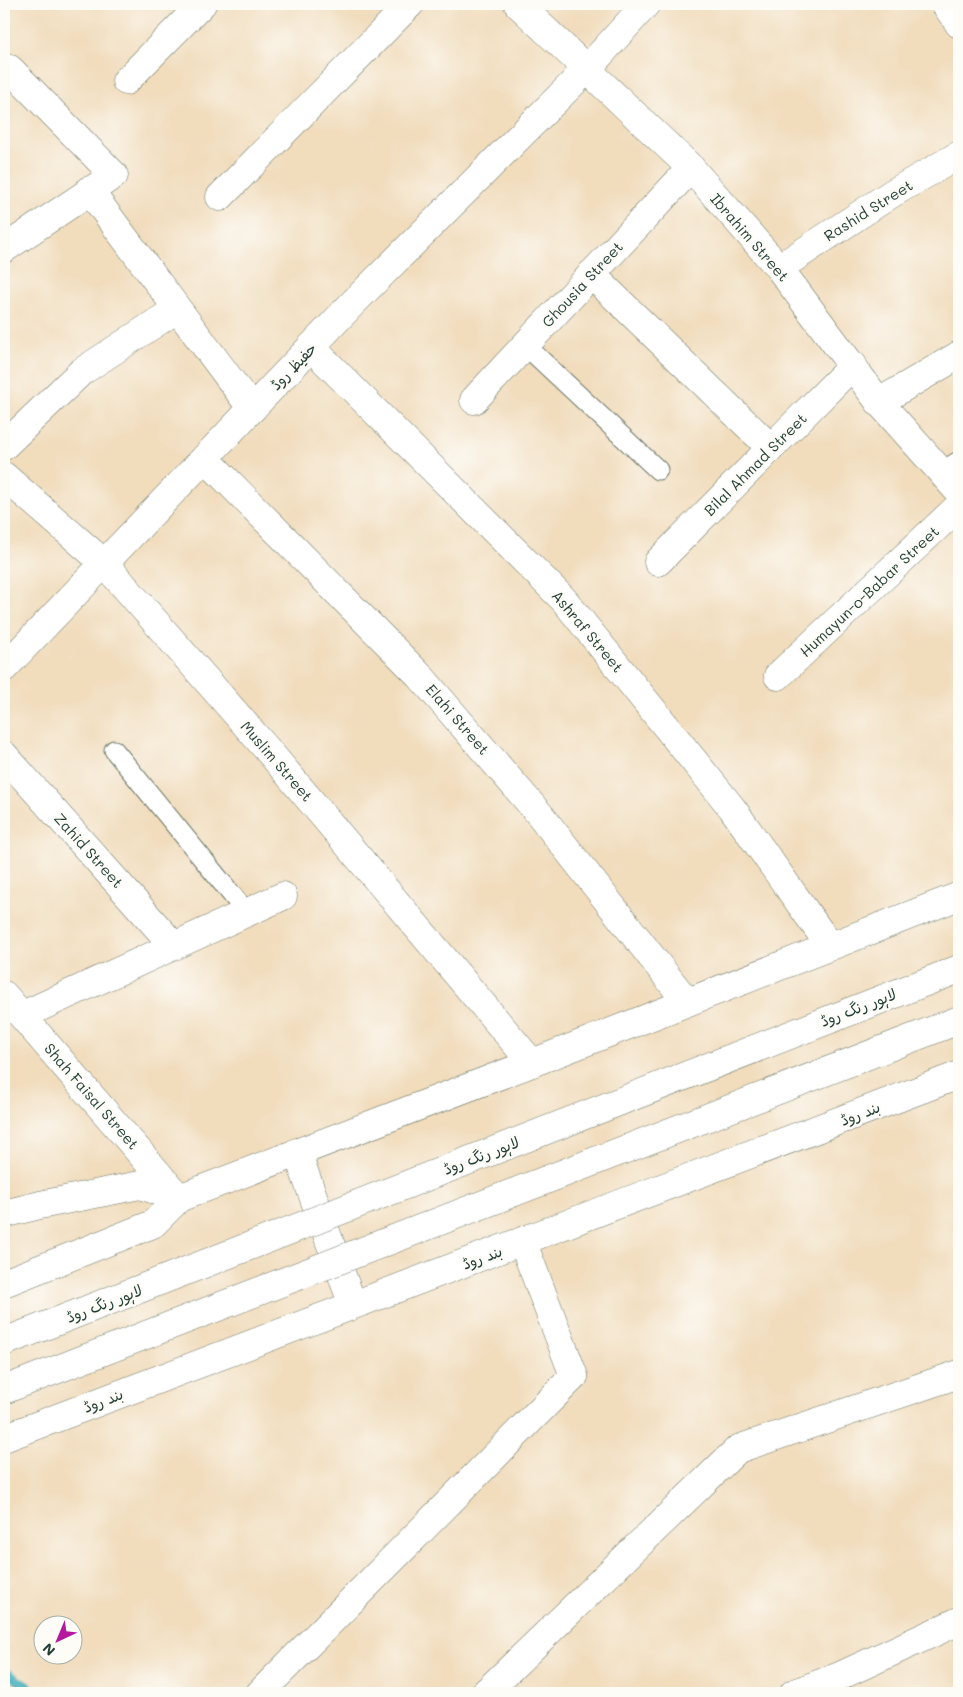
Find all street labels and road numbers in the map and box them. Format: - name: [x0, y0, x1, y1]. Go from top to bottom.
- street label: Rashid Street: [820, 175, 916, 245]
- street label: Ibrahim Street: [706, 189, 794, 285]
- street label: Ghousia Street: [537, 237, 627, 331]
- street label: حفیظ روڈ: [266, 338, 320, 394]
- street label: Bilal Ahmad Street: [699, 408, 811, 520]
- street label: Humayun-o-Babar Street: [795, 521, 943, 661]
- street label: Ashraf Street: [548, 586, 628, 676]
- street label: Elahi Street: [422, 679, 494, 759]
- street label: Muslim Street: [237, 717, 317, 805]
- street label: Zahid Street: [50, 808, 128, 892]
- street label: لاہور رنگ روڈ: [817, 983, 899, 1032]
- street label: Shah Faisal Street: [40, 1039, 144, 1153]
- street label: بند روڈ: [837, 1096, 883, 1130]
- street label: لاہور رنگ روڈ: [440, 1131, 522, 1180]
- street label: بند روڈ: [459, 1241, 505, 1273]
- street label: لاہور رنگ روڈ: [63, 1279, 145, 1328]
- street label: بند روڈ: [80, 1383, 126, 1417]

